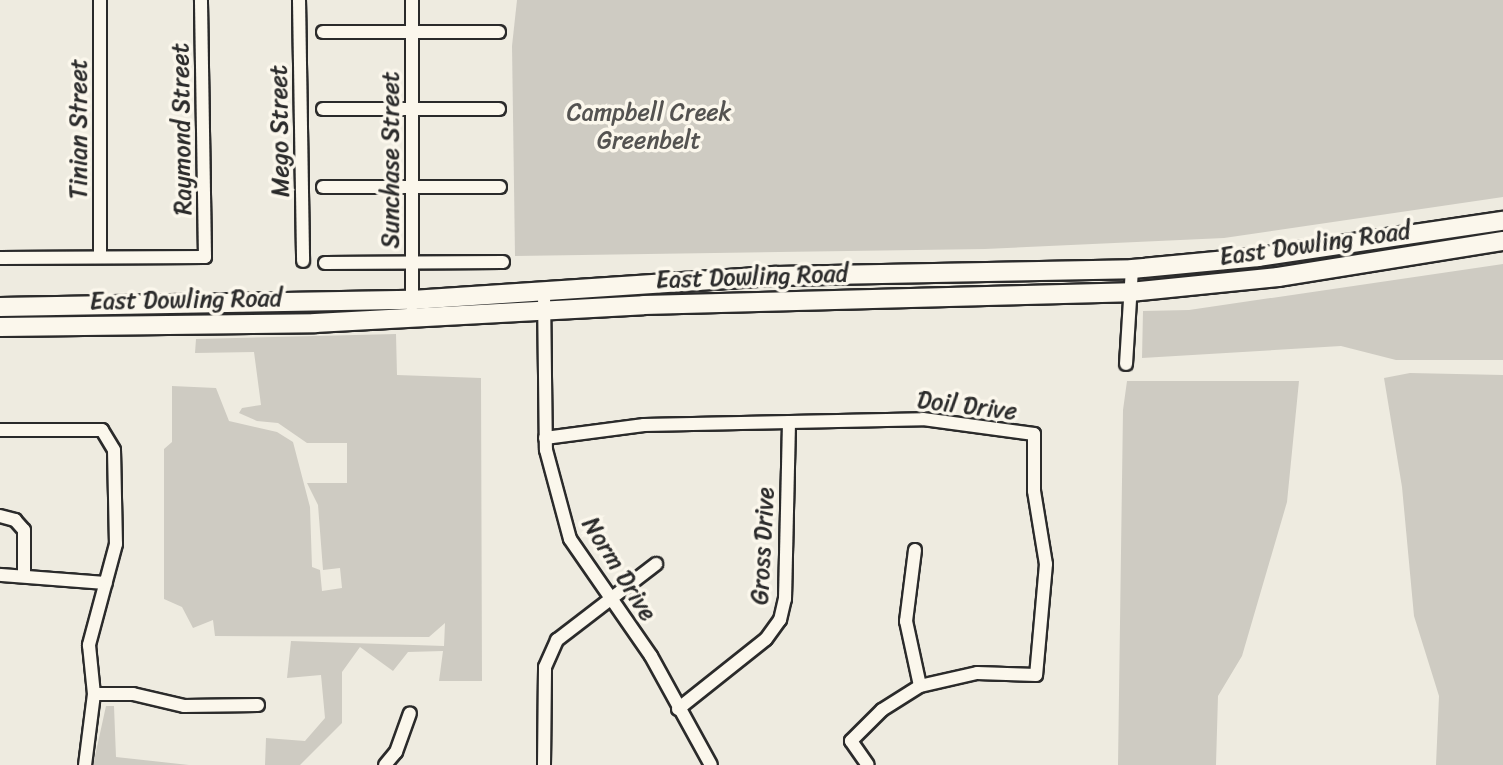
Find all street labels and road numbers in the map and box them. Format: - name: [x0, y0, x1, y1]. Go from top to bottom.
- street label: Raymond Street: [166, 43, 198, 215]
- street label: Tinian Street: [65, 59, 93, 199]
- street label: Mego Street: [264, 65, 296, 197]
- street label: Sunchase Street: [377, 72, 405, 248]
- street label: East Dowling Road: [1218, 216, 1412, 272]
- street label: East Dowling Road: [655, 259, 849, 295]
- street label: East Dowling Road: [89, 284, 283, 316]
- street label: Doil Drive: [915, 386, 1019, 426]
- street label: Gross Drive: [746, 486, 780, 606]
- street label: Norm Drive: [576, 511, 662, 627]

